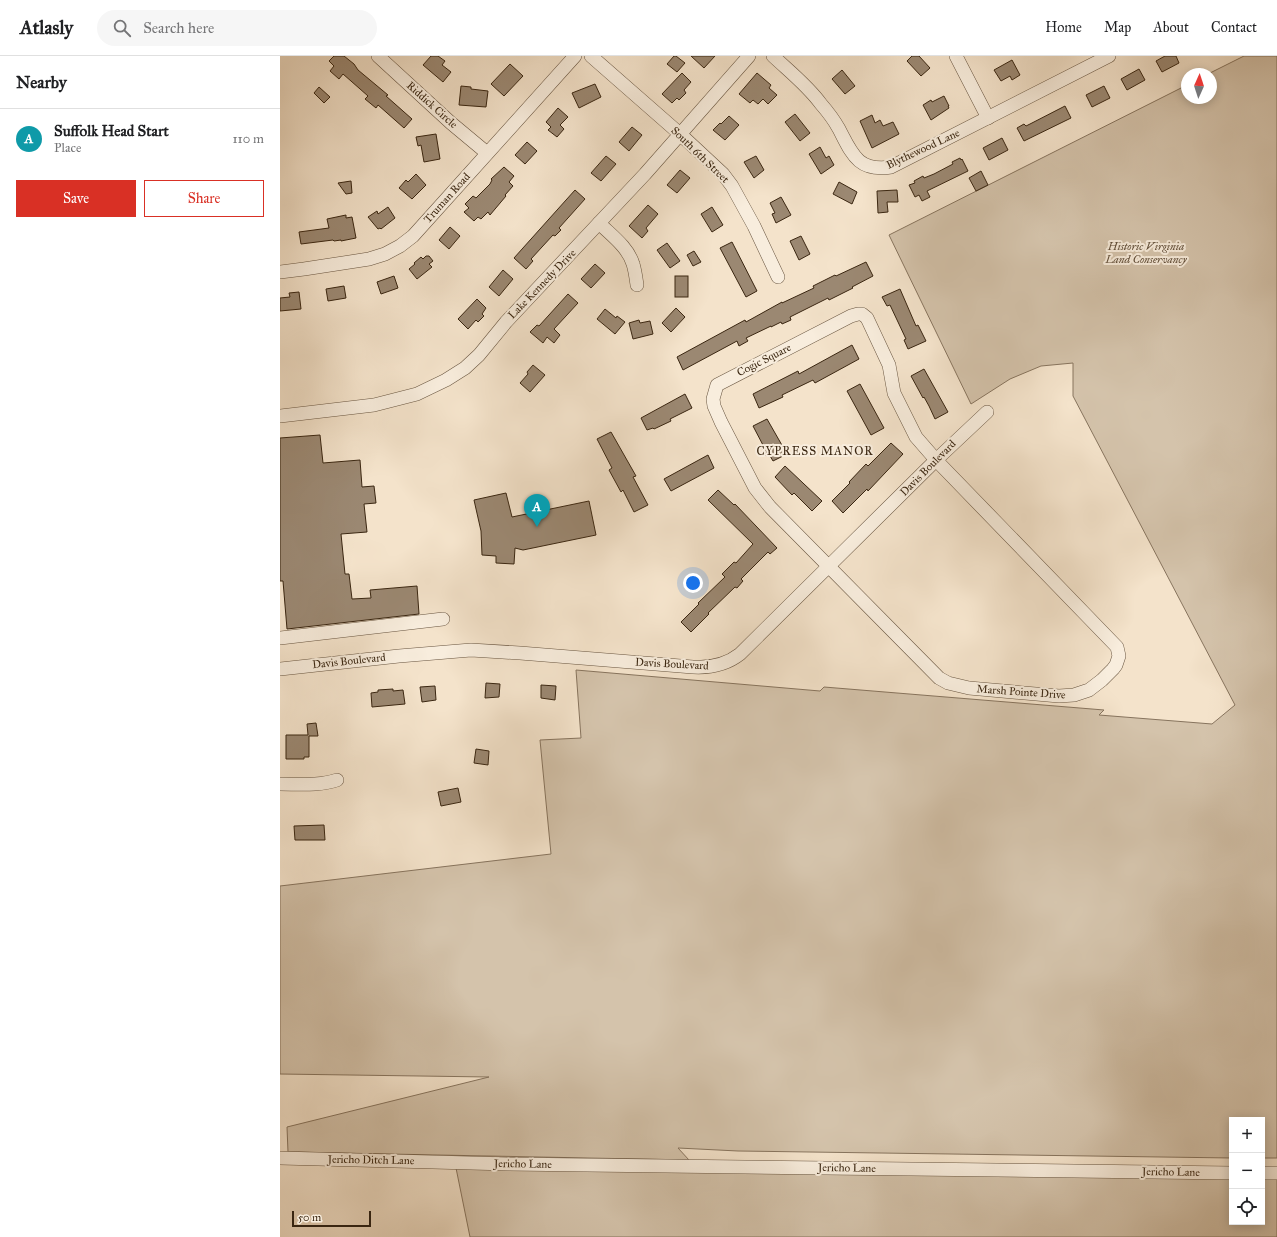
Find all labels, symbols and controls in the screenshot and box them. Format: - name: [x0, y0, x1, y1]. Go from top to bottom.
- search box: [97, 10, 377, 46]
- text: Atlasly: [20, 16, 73, 39]
- icon: search: [111, 17, 133, 39]
- text: Search here: [143, 19, 214, 37]
- text: Home: [1045, 19, 1082, 36]
- text: Map: [1104, 19, 1131, 36]
- text: About: [1153, 19, 1189, 36]
- text: Contact: [1211, 19, 1257, 36]
- north arrow: [1181, 68, 1217, 104]
- text: Nearby: [16, 72, 67, 93]
- street label: Riddick Circle: [404, 79, 460, 131]
- text: Suffolk Head Start: [54, 122, 169, 140]
- street label: South 6th Street: [668, 124, 732, 186]
- street label: Blythewood Lane: [884, 126, 962, 172]
- text: A: [25, 131, 33, 147]
- text: 110 m: [232, 131, 264, 147]
- text: Place: [54, 140, 81, 156]
- street label: Truman Road: [421, 170, 473, 226]
- button: Save: [16, 180, 136, 217]
- button: Share: [144, 180, 264, 217]
- park label: Historic Virginia Land Conservancy: [1104, 240, 1187, 266]
- street label: Lake Kennedy Drive: [505, 246, 579, 322]
- street label: Cogic Square: [735, 341, 794, 380]
- street label: Davis Boulevard: [897, 437, 959, 499]
- district label: CYPRESS MANOR: [756, 444, 874, 458]
- pin: A: [524, 494, 550, 527]
- your location: [683, 573, 703, 593]
- street label: Davis Boulevard: [312, 651, 387, 671]
- street label: Davis Boulevard: [635, 656, 710, 672]
- street label: Marsh Pointe Drive: [976, 682, 1066, 702]
- map controls: [1229, 1117, 1265, 1225]
- button: +: [1229, 1117, 1265, 1153]
- street label: Jericho Ditch Lane: [327, 1153, 415, 1168]
- button: −: [1229, 1153, 1265, 1189]
- street label: Jericho Lane: [493, 1157, 552, 1172]
- street label: Jericho Lane: [817, 1161, 876, 1176]
- street label: Jericho Lane: [1141, 1165, 1200, 1180]
- button: locate: [1229, 1189, 1265, 1225]
- scale bar: [292, 1209, 371, 1228]
- text: 50 m: [298, 1211, 321, 1224]

